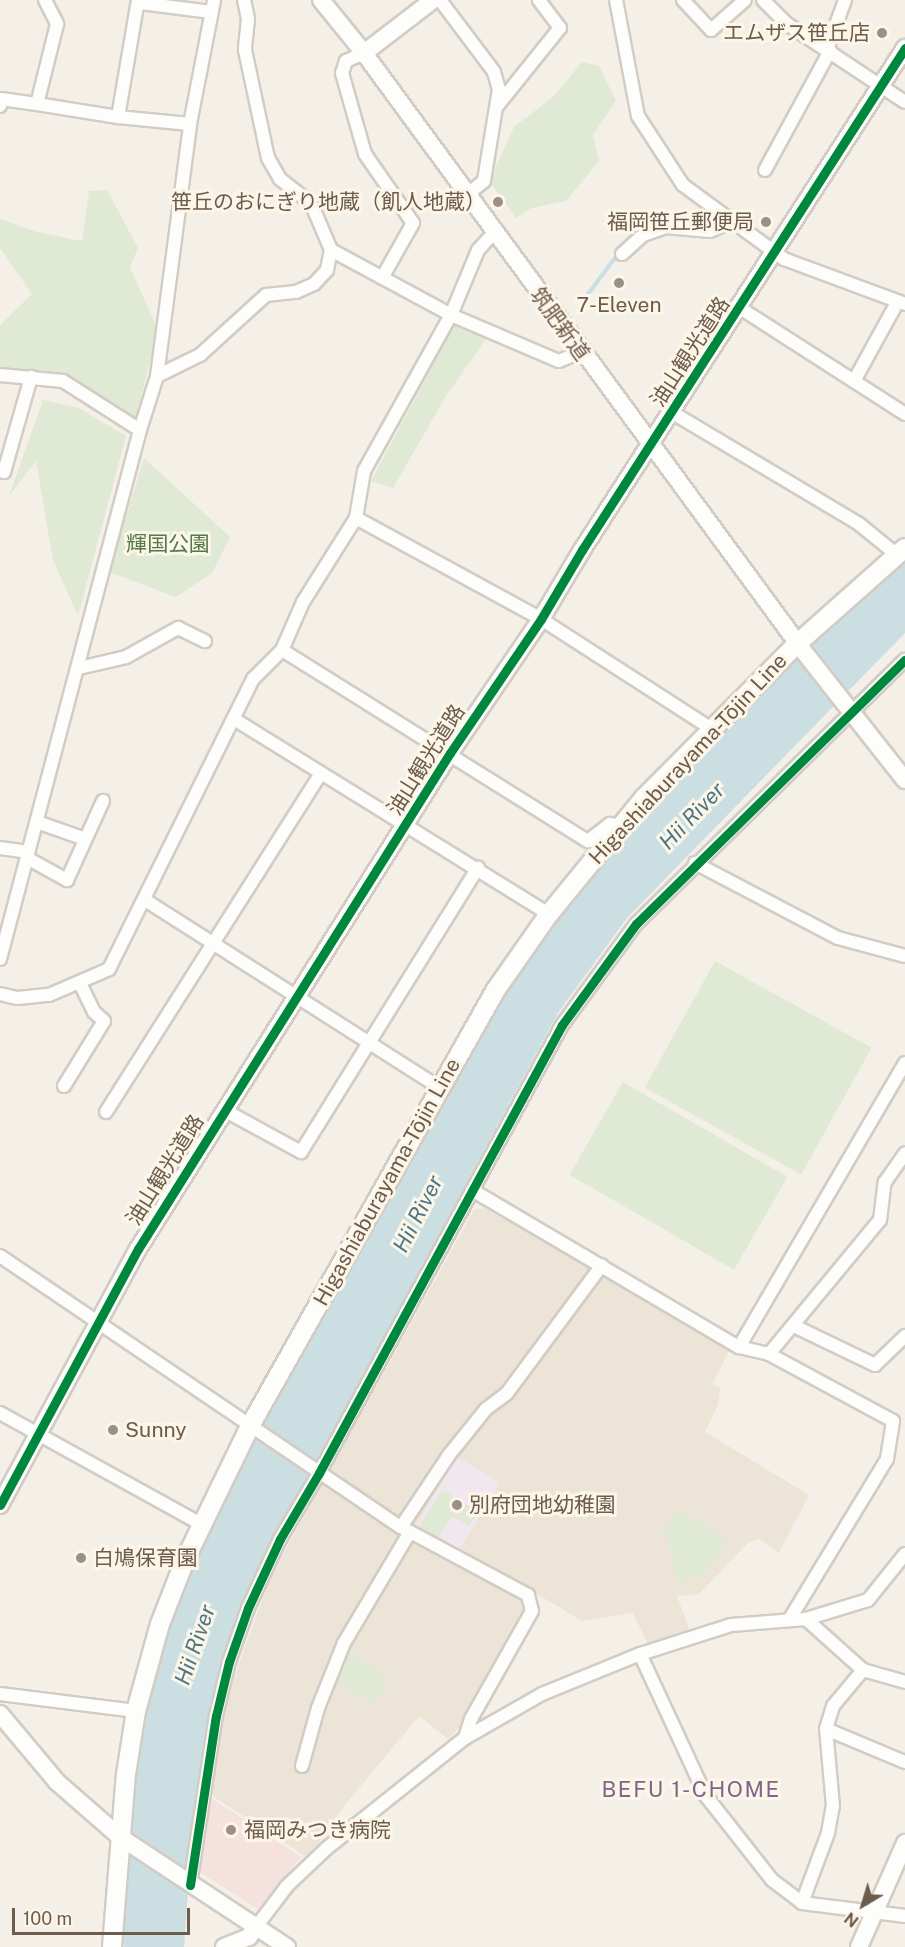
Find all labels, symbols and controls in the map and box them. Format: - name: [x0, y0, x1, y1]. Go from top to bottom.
- place label: エムザス笹丘店: [723, 20, 870, 46]
- marker: エムザス笹丘店: [875, 26, 889, 40]
- place label: 笹丘のおにぎり地蔵（飢人地蔵）: [171, 189, 486, 215]
- marker: 笹丘のおにぎり地蔵（飢人地蔵）: [491, 195, 505, 209]
- place label: 福岡笹丘郵便局: [607, 209, 754, 235]
- marker: 福岡笹丘郵便局: [759, 215, 773, 229]
- marker: 7-Eleven: [612, 276, 626, 290]
- street label: 筑肥新道: [525, 283, 595, 365]
- place label: 7-Eleven: [576, 292, 662, 318]
- street label: 油山観光道路: [645, 292, 735, 412]
- park label: 輝国公園: [126, 531, 210, 557]
- street label: Higashiaburayama-Tōjin Line: [584, 648, 792, 870]
- street label: 油山観光道路: [382, 700, 470, 820]
- water label: Hii River: [654, 777, 730, 855]
- street label: Higashiaburayama-Tōjin Line: [308, 1054, 466, 1310]
- street label: 油山観光道路: [121, 1110, 209, 1230]
- water label: Hii River: [387, 1171, 449, 1257]
- place label: Sunny: [125, 1417, 187, 1443]
- marker: Sunny: [106, 1423, 120, 1437]
- place label: 別府団地幼稚園: [469, 1492, 616, 1518]
- marker: 別府団地幼稚園: [450, 1498, 464, 1512]
- place label: 白鳩保育園: [93, 1545, 198, 1571]
- marker: 白鳩保育園: [74, 1551, 88, 1565]
- water label: Hii River: [169, 1602, 221, 1688]
- district label: BEFU 1-CHOME: [601, 1777, 781, 1803]
- place label: 福岡みつき病院: [244, 1817, 391, 1843]
- marker: 福岡みつき病院: [222, 1821, 240, 1839]
- north arrow: [833, 1875, 893, 1935]
- scale bar: [15, 1896, 194, 1934]
- text: 100 m: [23, 1908, 72, 1929]
- text: N: [841, 1908, 862, 1931]

